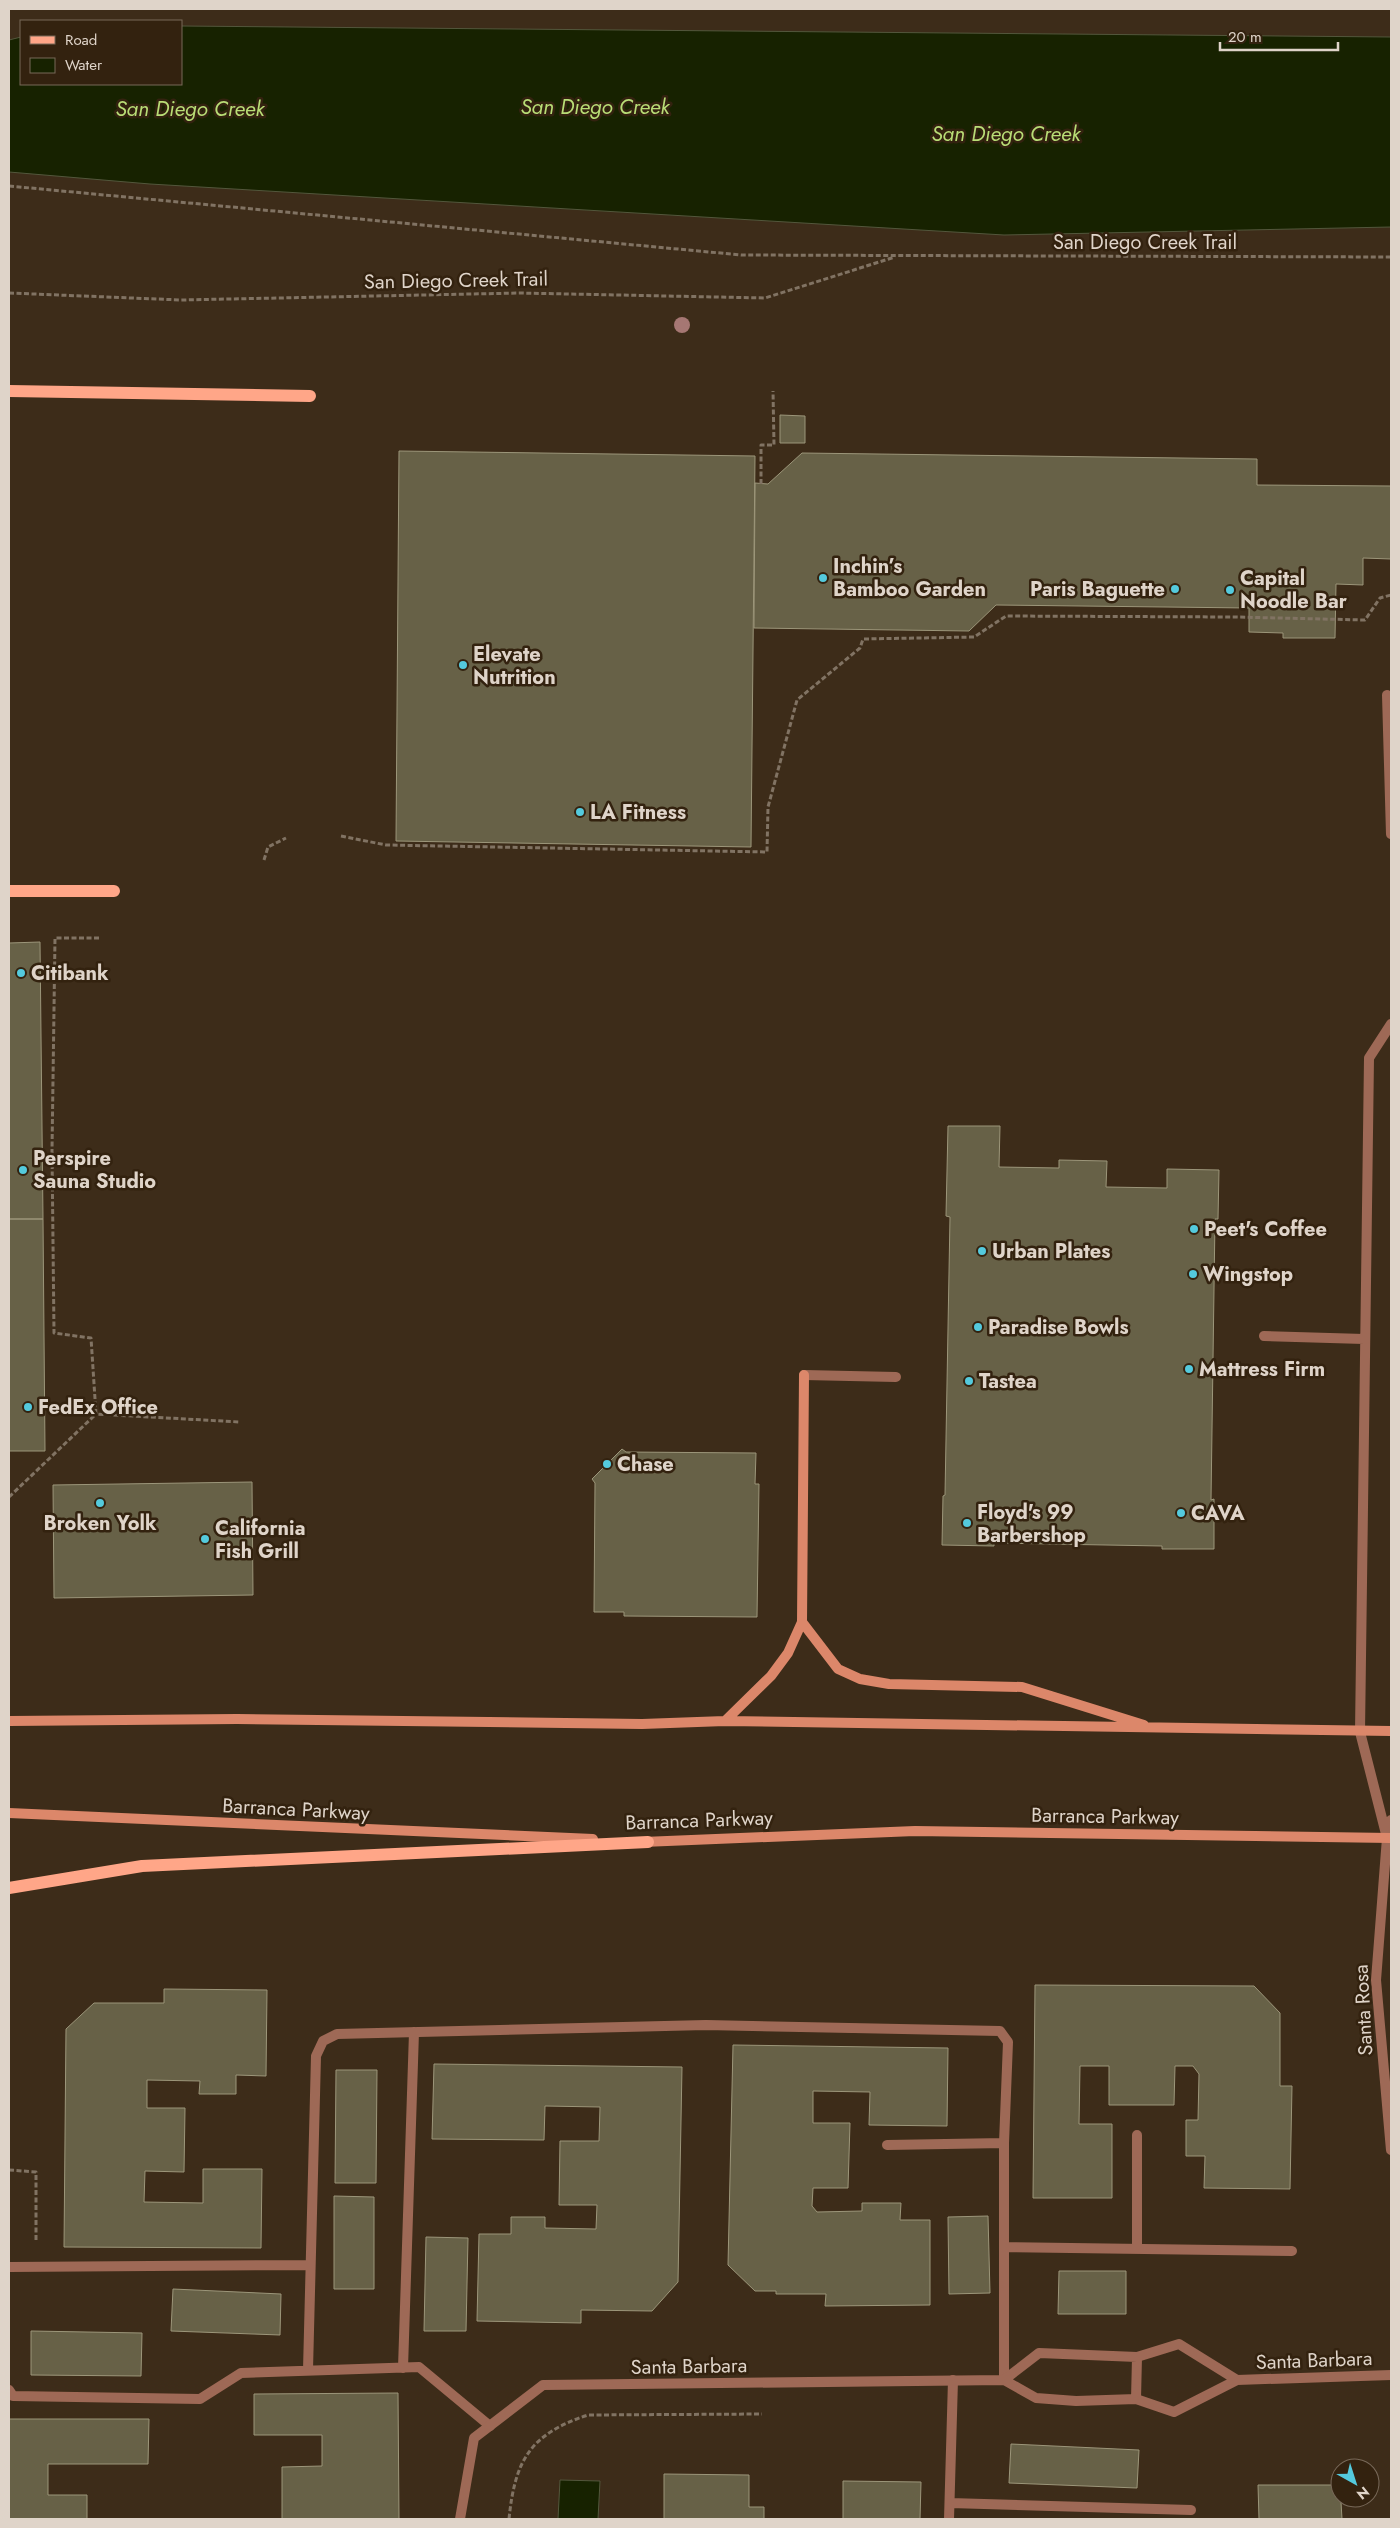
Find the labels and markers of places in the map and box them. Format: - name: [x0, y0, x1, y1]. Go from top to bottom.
- place label: Inchin’s Bamboo Garden: [833, 552, 986, 604]
- place label: Capital Noodle Bar: [1240, 564, 1348, 616]
- marker: Inchin’s Bamboo Garden: [817, 572, 829, 584]
- place label: Paris Baguette: [1030, 575, 1165, 604]
- marker: Paris Baguette: [1169, 583, 1181, 595]
- marker: Capital Noodle Bar: [1224, 584, 1236, 596]
- place label: Elevate Nutrition: [473, 640, 556, 692]
- marker: Elevate Nutrition: [457, 659, 469, 671]
- place label: LA Fitness: [590, 798, 686, 827]
- marker: LA Fitness: [574, 806, 586, 818]
- place label: Citibank: [31, 959, 109, 988]
- marker: Citibank: [15, 967, 27, 979]
- place label: Perspire Sauna Studio: [33, 1144, 156, 1196]
- marker: Perspire Sauna Studio: [17, 1164, 29, 1176]
- place label: Peet's Coffee: [1204, 1215, 1327, 1244]
- marker: Peet's Coffee: [1188, 1223, 1200, 1235]
- place label: Urban Plates: [992, 1237, 1110, 1266]
- marker: Urban Plates: [976, 1245, 988, 1257]
- place label: Wingstop: [1203, 1260, 1293, 1289]
- marker: Wingstop: [1187, 1268, 1199, 1280]
- place label: Paradise Bowls: [988, 1313, 1129, 1342]
- marker: Paradise Bowls: [972, 1321, 984, 1333]
- place label: Mattress Firm: [1199, 1355, 1325, 1384]
- marker: Mattress Firm: [1183, 1363, 1195, 1375]
- place label: Tastea: [979, 1367, 1037, 1396]
- marker: Tastea: [963, 1375, 975, 1387]
- place label: FedEx Office: [38, 1393, 158, 1422]
- marker: FedEx Office: [22, 1401, 34, 1413]
- place label: Chase: [617, 1450, 674, 1479]
- marker: Chase: [601, 1458, 613, 1470]
- marker: Broken Yolk: [94, 1497, 106, 1509]
- place label: Floyd's 99 Barbershop: [977, 1498, 1086, 1550]
- place label: CAVA: [1191, 1499, 1245, 1528]
- marker: CAVA: [1175, 1507, 1187, 1519]
- place label: Broken Yolk: [43, 1509, 157, 1538]
- place label: California Fish Grill: [215, 1514, 305, 1566]
- marker: Floyd's 99 Barbershop: [961, 1517, 973, 1529]
- marker: California Fish Grill: [199, 1533, 211, 1545]

